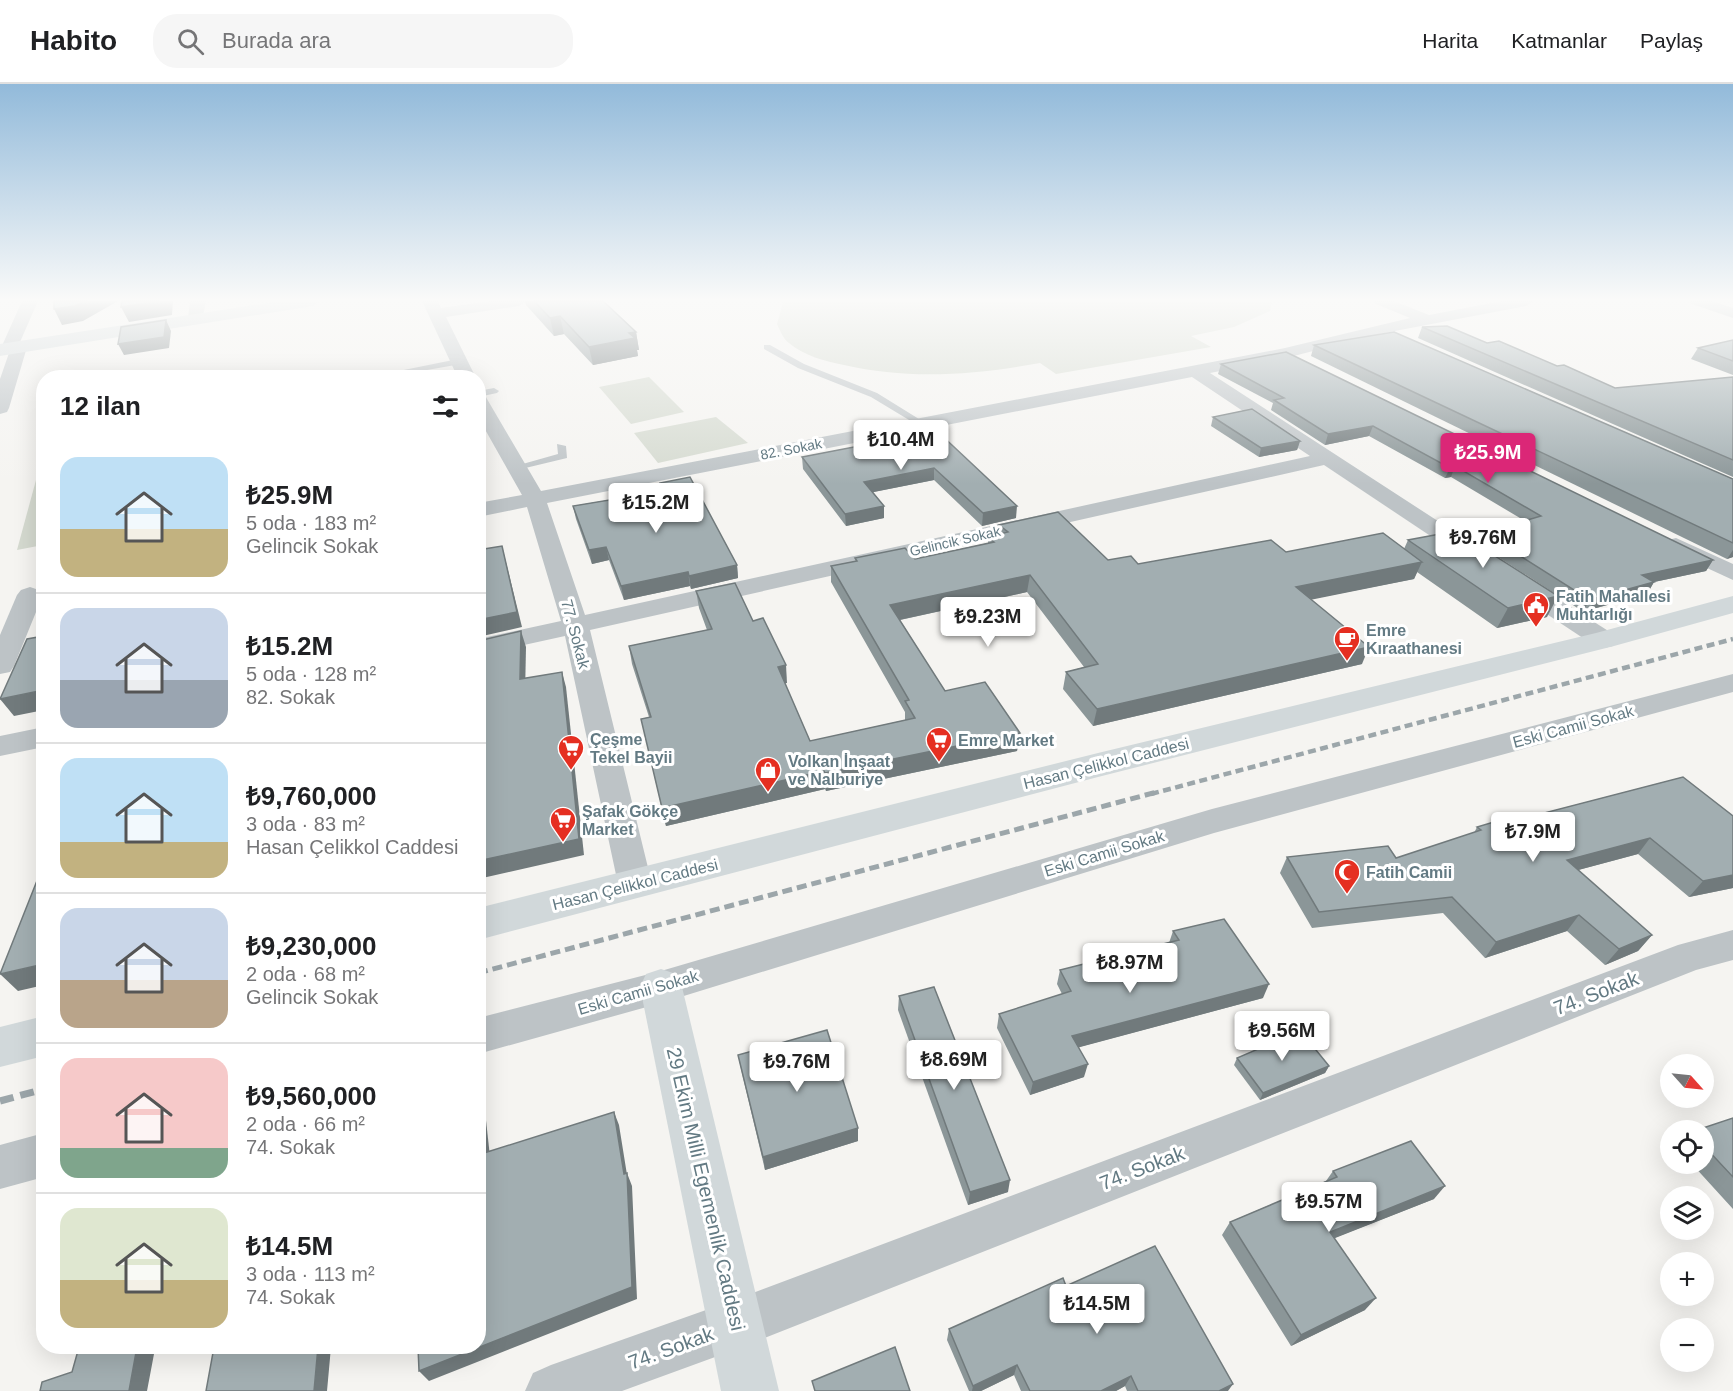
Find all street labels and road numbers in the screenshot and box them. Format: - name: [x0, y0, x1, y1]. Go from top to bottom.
- street label: 82. Sokak: [759, 435, 824, 463]
- street label: Gelincik Sokak: [908, 523, 1003, 559]
- street label: 77. Sokak: [558, 598, 593, 672]
- street label: Eski Camii Sokak: [1511, 702, 1636, 751]
- street label: Hasan Çelikkol Caddesi: [1022, 735, 1191, 792]
- street label: Eski Camii Sokak: [1042, 827, 1167, 880]
- street label: Hasan Çelikkol Caddesi: [551, 856, 720, 913]
- street label: 74. Sokak: [1551, 966, 1642, 1019]
- street label: Eski Camii Sokak: [576, 967, 701, 1018]
- street label: 29 Ekim Milli Egemenlik Caddesi: [663, 1045, 749, 1333]
- street label: 74. Sokak: [1097, 1141, 1188, 1194]
- street label: 74. Sokak: [625, 1322, 717, 1374]

